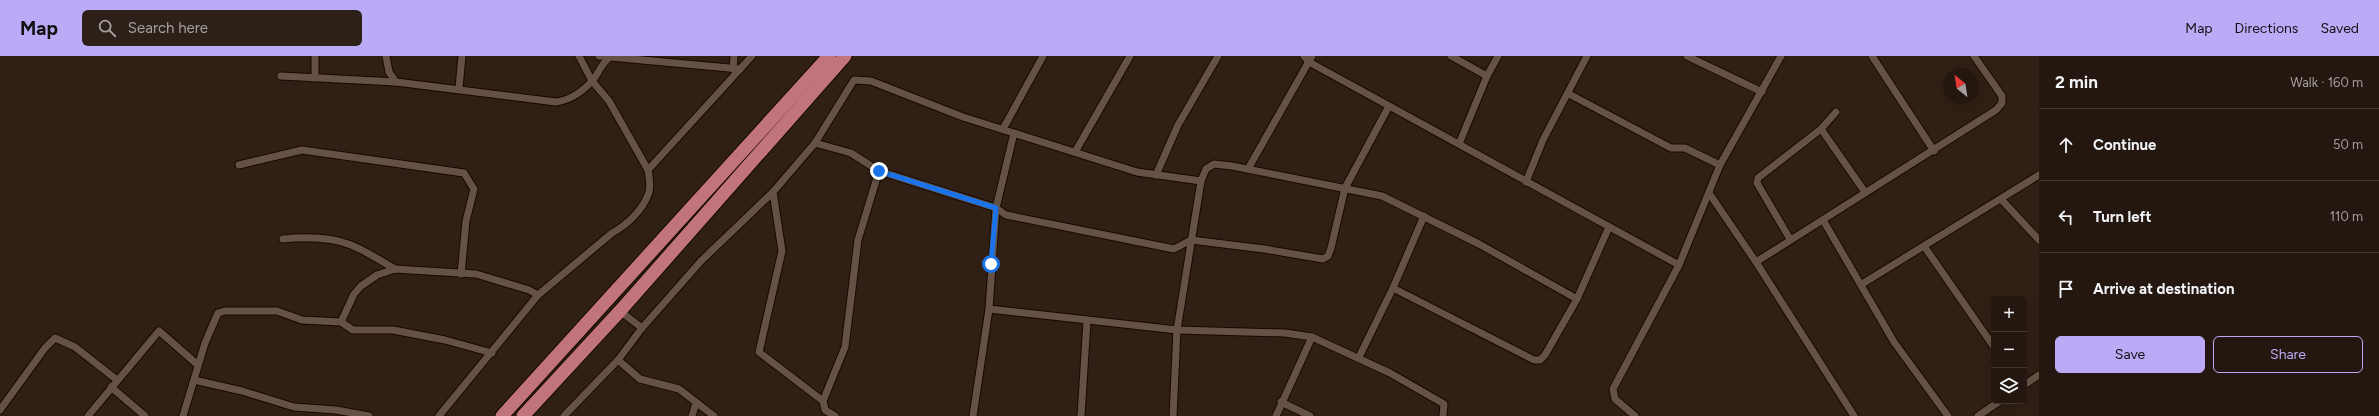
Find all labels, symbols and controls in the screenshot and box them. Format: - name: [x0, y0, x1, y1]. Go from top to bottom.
- search box: [82, 10, 362, 46]
- text: Map: [20, 17, 58, 40]
- icon: search: [96, 17, 118, 39]
- text: Search here: [128, 19, 208, 37]
- text: Map: [2185, 20, 2213, 37]
- text: Directions: [2235, 20, 2298, 37]
- text: Saved: [2320, 20, 2359, 37]
- north arrow: [1943, 68, 1979, 104]
- text: 2 min: [2055, 72, 2098, 92]
- text: Walk · 160 m: [2290, 75, 2363, 90]
- icon: ahead: [2055, 134, 2077, 156]
- text: Continue: [2093, 136, 2156, 154]
- text: 50 m: [2333, 137, 2363, 152]
- route end: [870, 162, 888, 180]
- icon: left: [2055, 206, 2077, 228]
- text: Turn left: [2093, 208, 2151, 226]
- text: 110 m: [2330, 209, 2363, 224]
- route start: [982, 255, 1000, 273]
- icon: arrive: [2055, 278, 2077, 300]
- text: Arrive at destination: [2093, 280, 2234, 298]
- map controls: [1991, 296, 2027, 404]
- button: +: [1991, 296, 2027, 332]
- button: −: [1991, 332, 2027, 368]
- button: Save: [2055, 336, 2205, 373]
- button: Share: [2213, 336, 2363, 373]
- button: layers: [1991, 368, 2027, 404]

